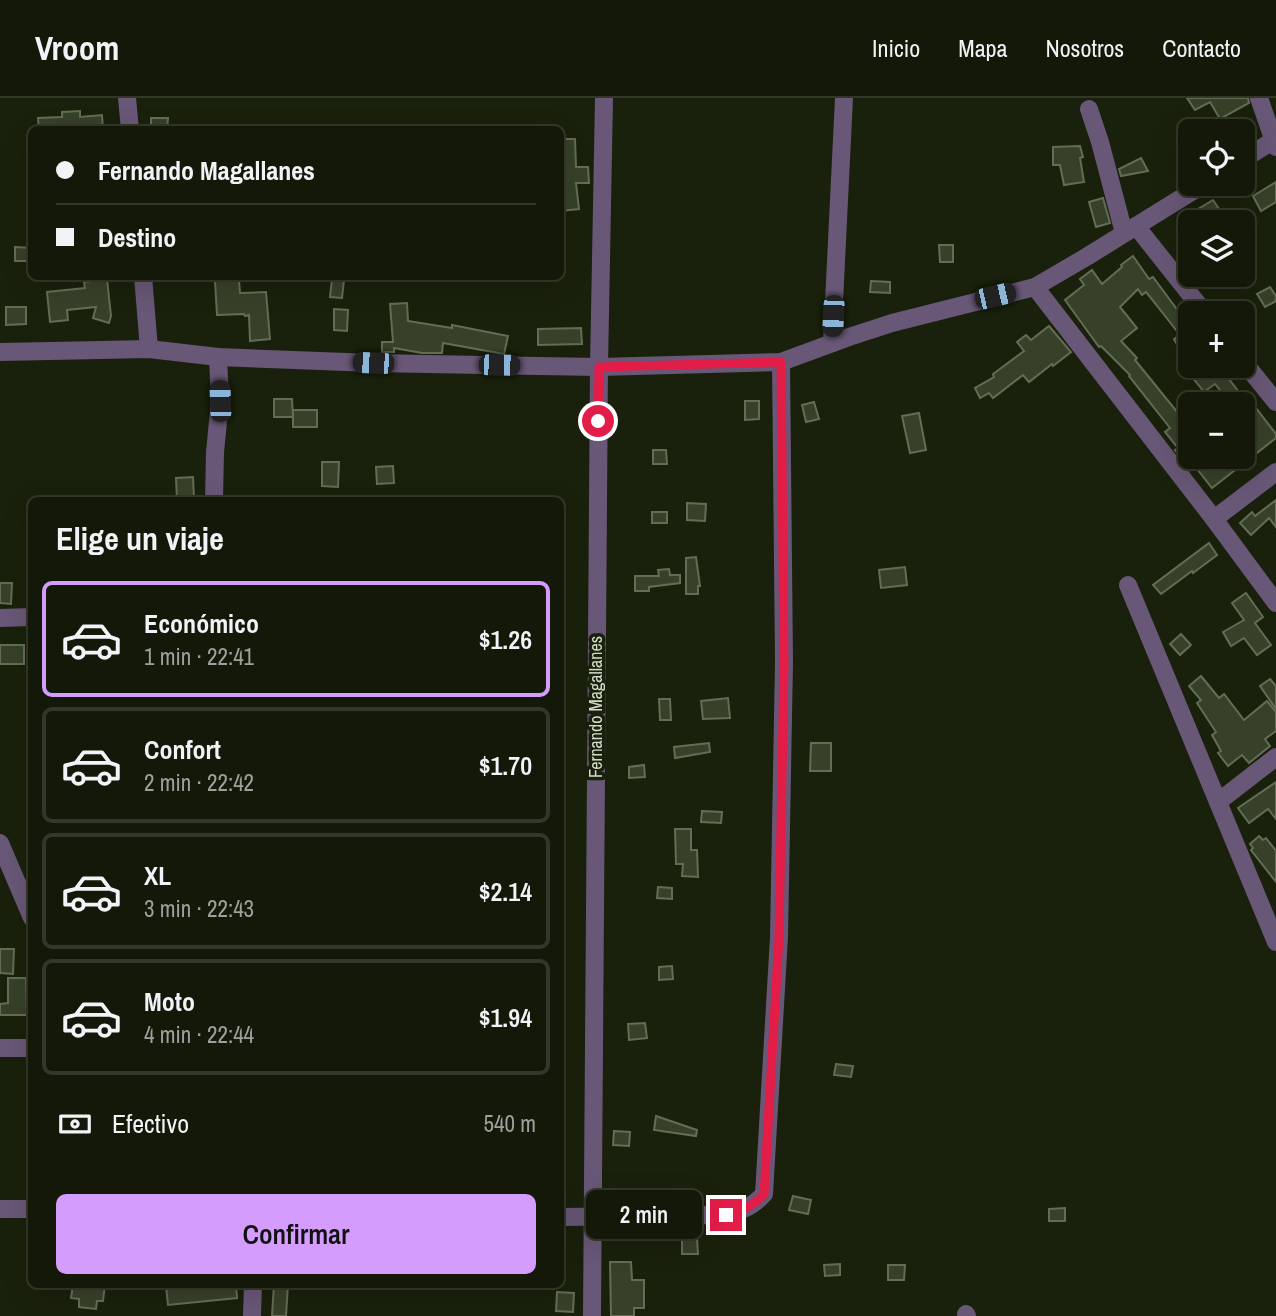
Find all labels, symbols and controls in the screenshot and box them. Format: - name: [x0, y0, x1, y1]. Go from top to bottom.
- text: Vroom: [35, 26, 119, 70]
- text: Inicio: [872, 32, 920, 64]
- text: Mapa: [958, 32, 1007, 64]
- text: Nosotros: [1045, 32, 1124, 64]
- text: Contacto: [1162, 32, 1241, 64]
- map controls: [1178, 119, 1255, 469]
- button: locate: [1178, 119, 1255, 196]
- text: Fernando Magallanes: [98, 153, 315, 188]
- button: layers: [1178, 210, 1255, 287]
- text: Destino: [98, 220, 176, 255]
- car: [973, 281, 1018, 311]
- car: [822, 294, 845, 338]
- button: +: [1178, 301, 1255, 378]
- car: [352, 352, 395, 374]
- car: [478, 354, 521, 376]
- car: [209, 380, 232, 422]
- button: −: [1178, 392, 1255, 469]
- route start: [582, 405, 614, 437]
- text: Elige un viaje: [56, 517, 224, 560]
- text: Económico: [144, 606, 259, 641]
- icon: car: [60, 608, 123, 671]
- text: $1.26: [479, 622, 532, 657]
- street label: Fernando Magallanes: [583, 636, 608, 778]
- text: 1 min · 22:41: [144, 641, 254, 672]
- text: Confort: [144, 732, 221, 767]
- icon: car: [60, 734, 123, 797]
- text: $1.70: [479, 748, 532, 783]
- text: 2 min · 22:42: [144, 767, 254, 798]
- text: XL: [144, 858, 171, 893]
- icon: car: [60, 860, 123, 923]
- text: $2.14: [479, 874, 532, 909]
- text: 3 min · 22:43: [144, 893, 254, 924]
- text: Moto: [144, 984, 195, 1019]
- icon: car: [60, 986, 123, 1049]
- text: $1.94: [479, 1000, 532, 1035]
- text: 4 min · 22:44: [144, 1019, 254, 1050]
- icon: cash: [56, 1105, 94, 1143]
- text: Efectivo: [112, 1106, 189, 1141]
- text: 540 m: [484, 1108, 536, 1139]
- callout: 2 min: [586, 1190, 702, 1240]
- button: Confirmar: [56, 1194, 536, 1274]
- text: 2 min: [620, 1199, 668, 1230]
- route end: [710, 1199, 742, 1231]

